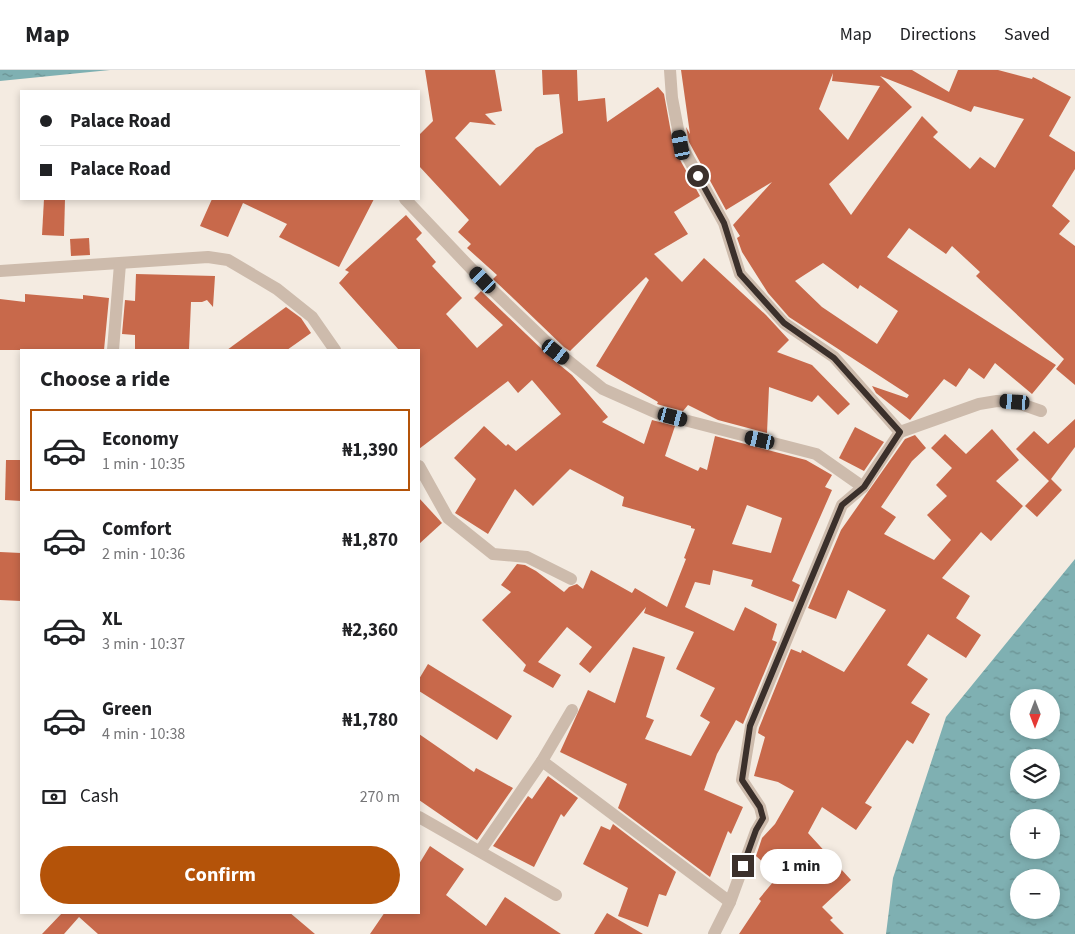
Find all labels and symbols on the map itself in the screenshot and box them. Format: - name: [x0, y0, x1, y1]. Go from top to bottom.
- car: [670, 129, 691, 161]
- route start: [687, 165, 709, 187]
- car: [467, 264, 498, 296]
- car: [539, 337, 572, 367]
- car: [999, 393, 1030, 411]
- car: [656, 406, 689, 428]
- car: [743, 429, 776, 451]
- north arrow: [1010, 689, 1060, 739]
- callout: 1 min: [760, 848, 843, 884]
- route end: [732, 855, 754, 877]

